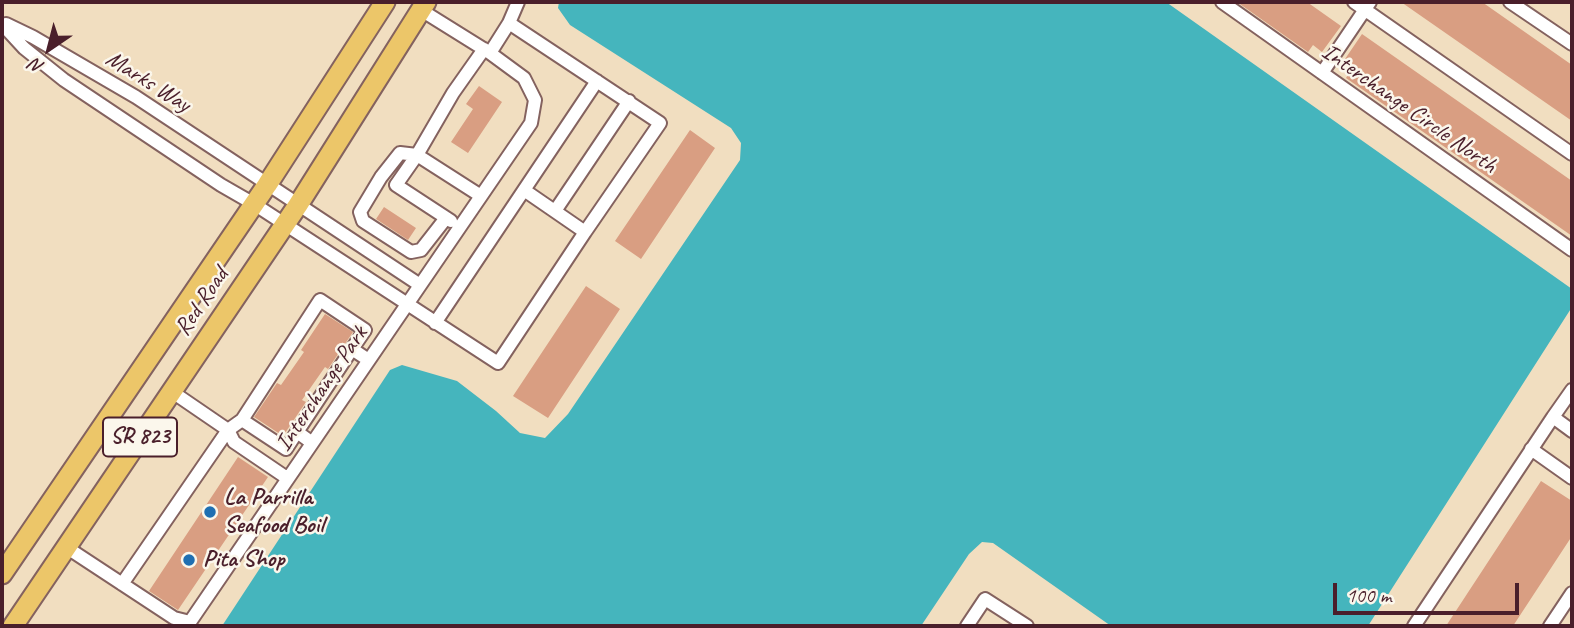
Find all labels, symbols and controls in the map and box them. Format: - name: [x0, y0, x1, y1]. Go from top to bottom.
- north arrow: [14, 14, 84, 84]
- street label: Interchange Circle North: [1316, 38, 1502, 180]
- street label: Marks Way: [100, 45, 196, 119]
- text: N: [25, 53, 49, 79]
- street label: Red Road: [169, 263, 235, 341]
- street label: Interchange Park: [270, 321, 374, 457]
- road number: SR 823: [103, 418, 177, 457]
- place label: La Parrilla Seafood Boil: [224, 484, 324, 540]
- marker: La Parrilla Seafood Boil: [202, 504, 218, 520]
- place label: Pita Shop: [203, 546, 284, 574]
- marker: Pita Shop: [181, 552, 197, 568]
- scale bar: [1336, 568, 1522, 612]
- text: 100 m: [1346, 582, 1391, 608]

